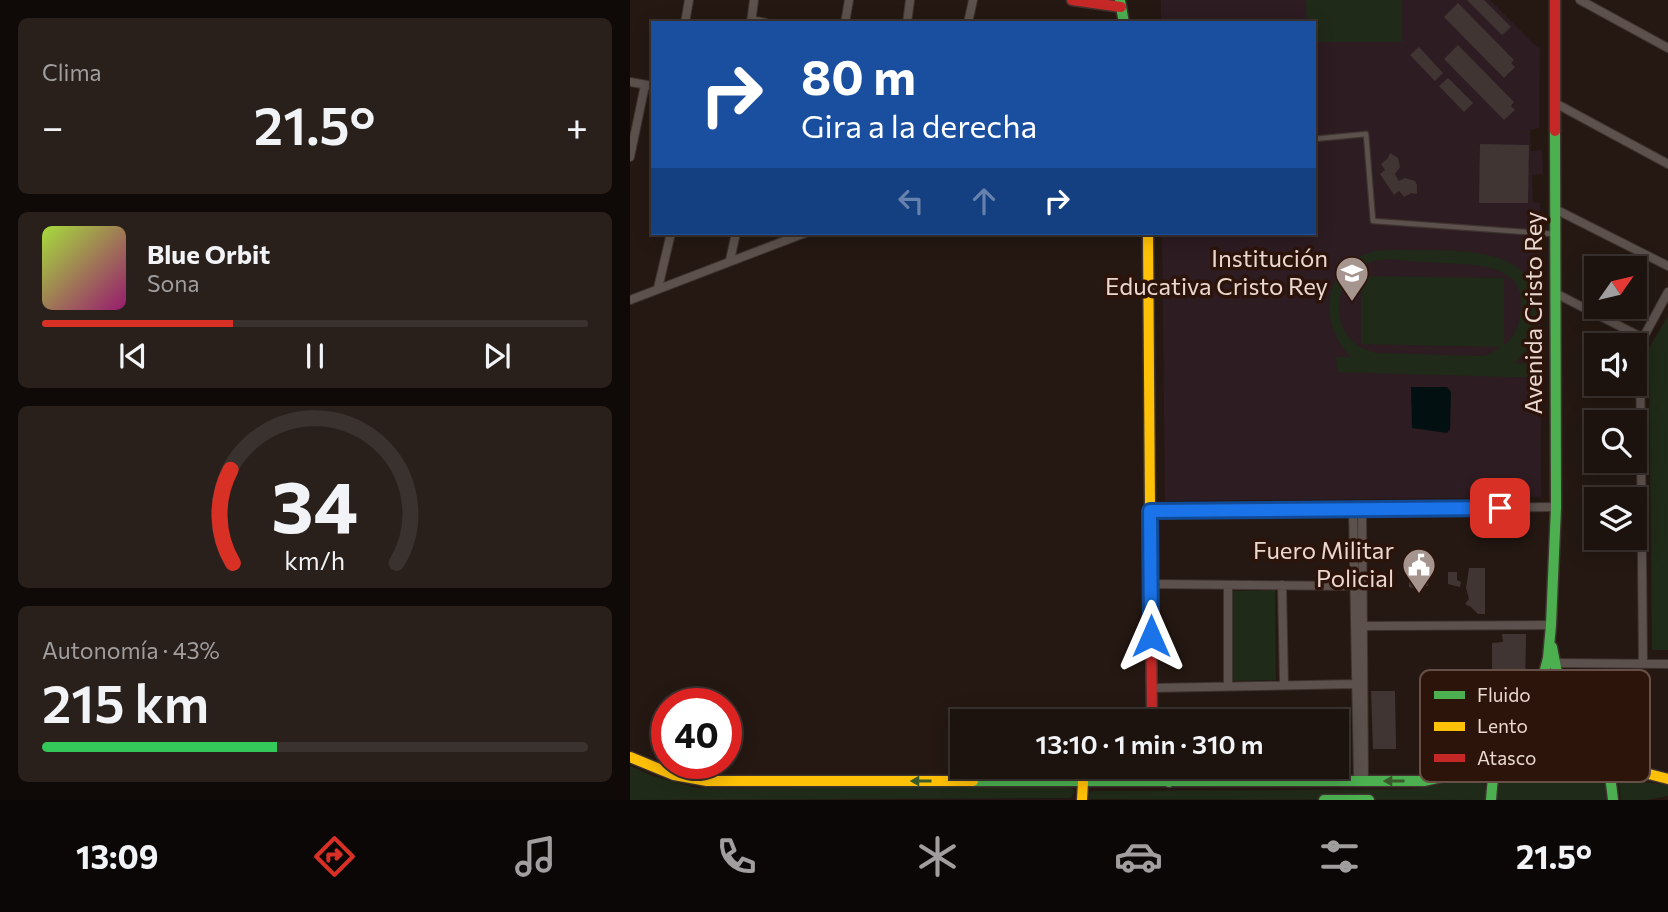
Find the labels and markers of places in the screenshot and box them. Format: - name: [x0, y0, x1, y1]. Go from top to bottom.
- place label: Institución Educativa Cristo Rey: [1105, 243, 1328, 300]
- school or university icon: Institución Educativa Cristo Rey: [1333, 254, 1371, 303]
- pin: [1470, 478, 1530, 538]
- place label: Fuero Militar Policial: [1253, 535, 1394, 592]
- public building icon: Fuero Militar Policial: [1400, 546, 1438, 595]

